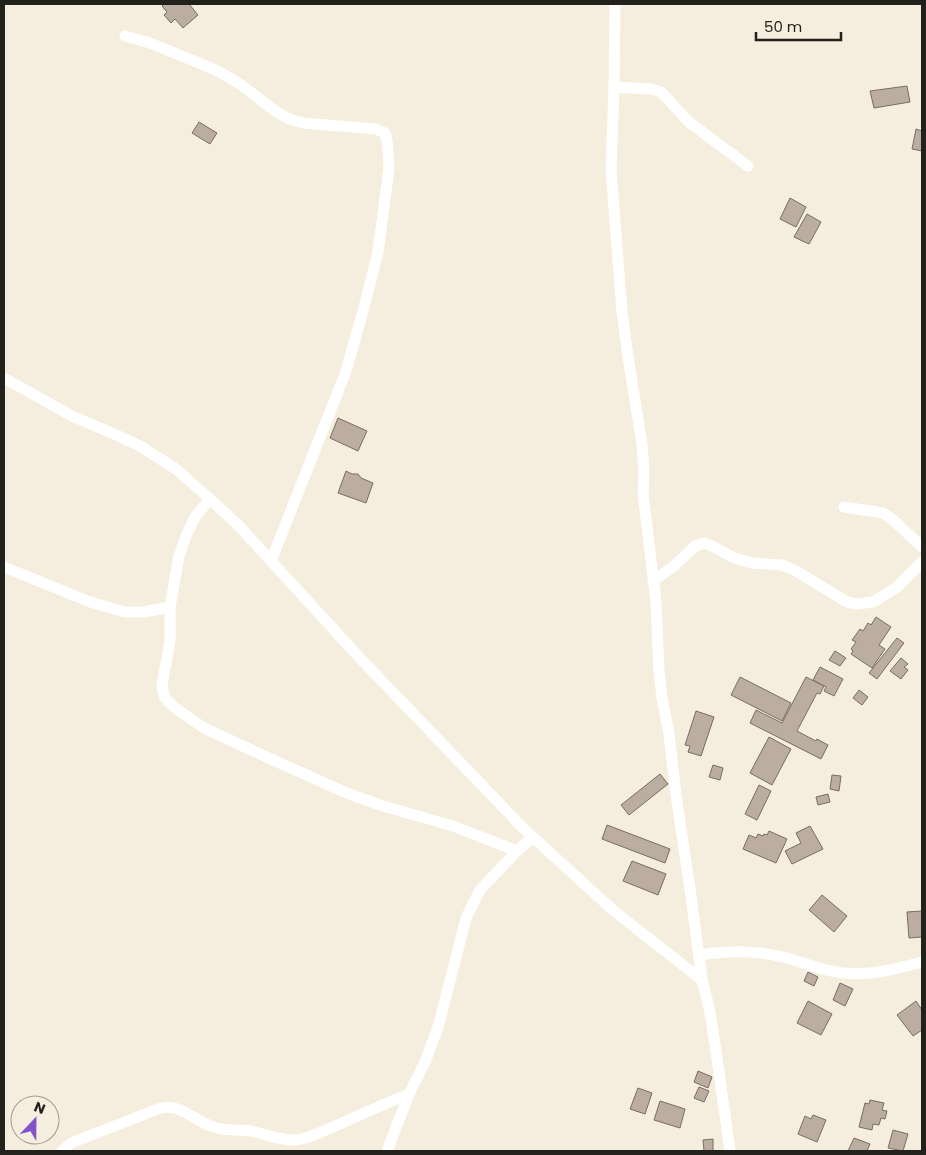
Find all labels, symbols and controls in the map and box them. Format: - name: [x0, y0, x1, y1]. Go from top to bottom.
- scale bar: [756, 10, 841, 42]
- text: 50 m: [764, 16, 802, 37]
- north arrow: [10, 1095, 60, 1145]
- text: N: [31, 1097, 48, 1119]

